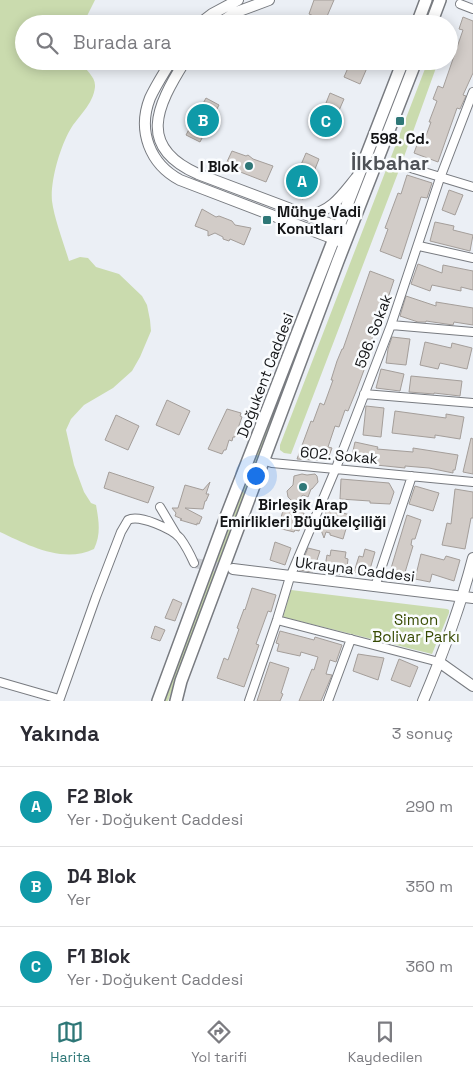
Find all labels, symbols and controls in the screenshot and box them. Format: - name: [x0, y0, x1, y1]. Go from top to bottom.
- search box: [15, 15, 458, 70]
- icon: search: [33, 29, 61, 57]
- text: Burada ara: [73, 30, 171, 55]
- pin: B: [187, 101, 219, 139]
- pin: C: [310, 102, 342, 140]
- marker: 598. Cd.: [394, 115, 406, 127]
- place label: 598. Cd.: [371, 129, 429, 148]
- district label: İlkbahar: [351, 150, 429, 176]
- place label: I Blok: [200, 157, 240, 176]
- marker: I Blok: [243, 160, 255, 172]
- pin: A: [286, 162, 318, 200]
- place label: Mühye Vadi Konutları: [277, 202, 361, 238]
- marker: Mühye Vadi Konutları: [261, 214, 273, 226]
- street label: 596. Sokak: [350, 291, 396, 371]
- street label: Doğukent Caddesi: [232, 310, 298, 440]
- street label: 602. Sokak: [299, 442, 379, 468]
- your location: [243, 463, 269, 489]
- marker: Birleşik Arap Emirlikleri Büyükelçiliği: [297, 481, 309, 493]
- place label: Birleşik Arap Emirlikleri Büyükelçiliği: [220, 495, 386, 531]
- street label: Ukrayna Caddesi: [294, 552, 416, 586]
- park label: Simon Bolivar Parkı: [372, 610, 460, 646]
- text: Yakında: [20, 720, 99, 747]
- text: 3 sonuç: [392, 723, 453, 744]
- text: F2 Blok: [67, 784, 133, 809]
- text: A: [31, 796, 41, 817]
- text: 290 m: [405, 796, 453, 817]
- text: Yer · Doğukent Caddesi: [67, 809, 243, 830]
- text: D4 Blok: [67, 864, 137, 889]
- text: B: [31, 876, 41, 897]
- text: 350 m: [406, 876, 453, 897]
- text: Yer: [67, 889, 91, 910]
- text: F1 Blok: [67, 944, 131, 969]
- text: C: [31, 956, 41, 977]
- text: 360 m: [405, 956, 453, 977]
- text: Yer · Doğukent Caddesi: [67, 969, 243, 990]
- tab: Harita: [50, 1018, 91, 1066]
- tab: Yol tarifi: [191, 1018, 247, 1066]
- tab: Kaydedilen: [348, 1018, 423, 1066]

